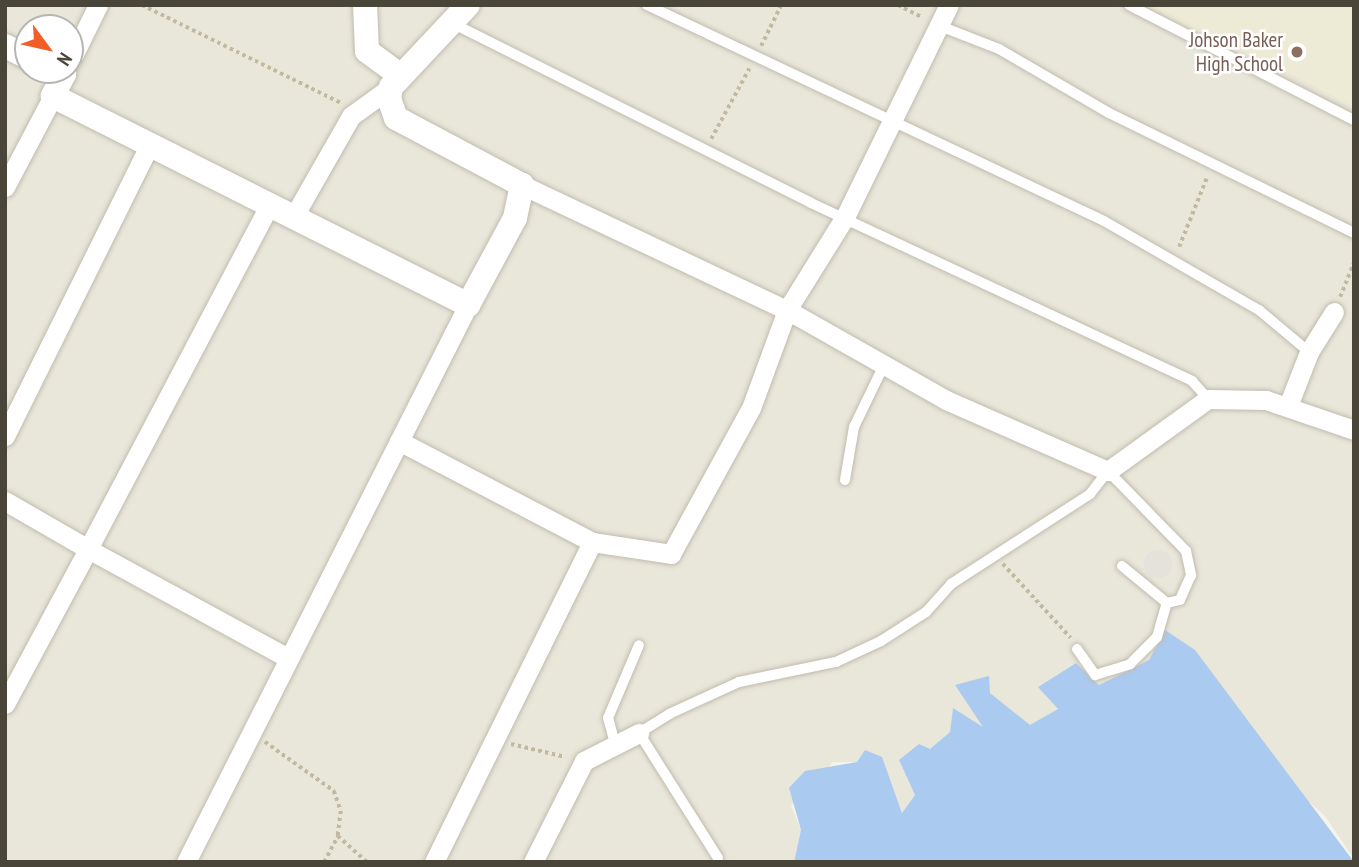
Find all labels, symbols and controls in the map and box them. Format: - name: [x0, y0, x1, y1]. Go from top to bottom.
- north arrow: [14, 14, 84, 84]
- place label: Johson Baker High School: [1189, 27, 1283, 77]
- marker: Johson Baker High School: [1289, 44, 1305, 60]
- text: N: [52, 49, 78, 70]

